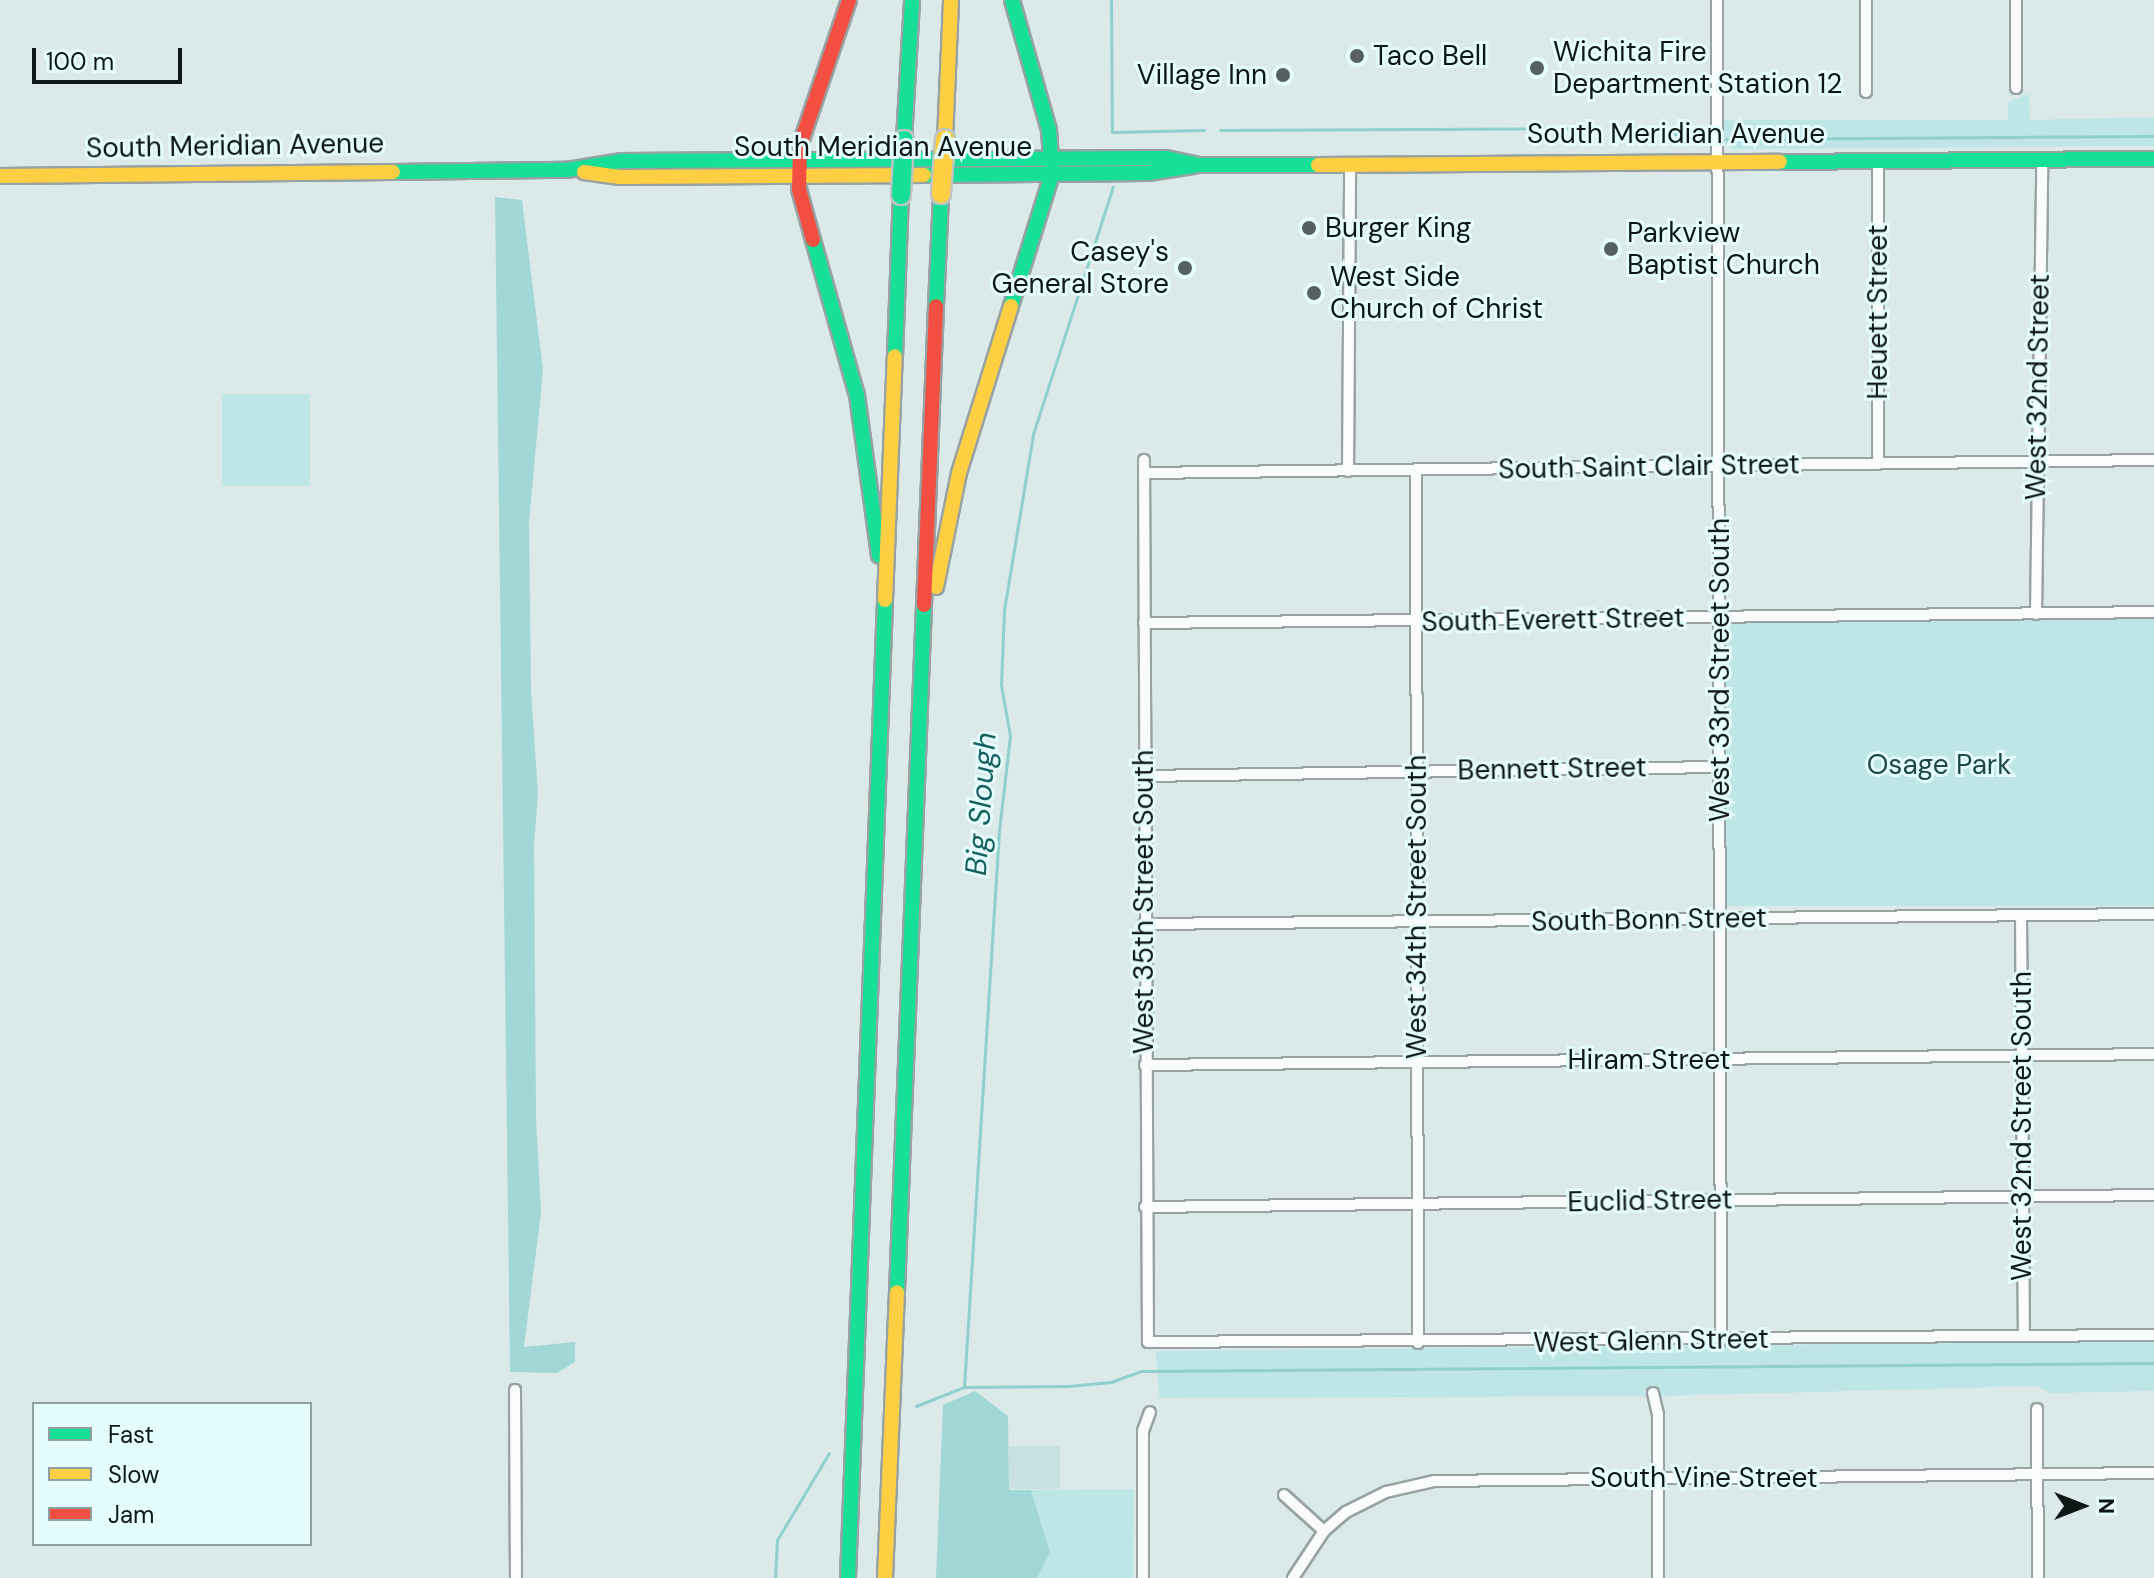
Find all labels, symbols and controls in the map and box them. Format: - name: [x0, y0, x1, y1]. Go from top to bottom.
- scale bar: [36, 32, 186, 82]
- place label: Wichita Fire Department Station 12: [1553, 35, 1842, 101]
- place label: Taco Bell: [1373, 39, 1487, 73]
- text: 100 m: [46, 46, 114, 77]
- marker: Taco Bell: [1348, 47, 1366, 65]
- place label: Village Inn: [1137, 58, 1267, 92]
- marker: Wichita Fire Department Station 12: [1528, 59, 1546, 77]
- marker: Village Inn: [1274, 66, 1292, 84]
- street label: South Meridian Avenue: [1527, 117, 1825, 151]
- street label: South Meridian Avenue: [86, 127, 384, 165]
- street label: South Meridian Avenue: [734, 130, 1032, 164]
- place label: Burger King: [1325, 211, 1471, 245]
- place label: Parkview Baptist Church: [1627, 216, 1820, 282]
- marker: Burger King: [1300, 219, 1318, 237]
- street label: Heuett Street: [1861, 224, 1895, 400]
- place label: Casey's General Store: [991, 235, 1169, 301]
- marker: Parkview Baptist Church: [1602, 240, 1620, 258]
- marker: Casey's General Store: [1176, 259, 1194, 277]
- place label: West Side Church of Christ: [1330, 260, 1543, 326]
- street label: West 32nd Street: [2019, 273, 2057, 501]
- marker: West Side Church of Christ: [1305, 284, 1323, 302]
- street label: South Saint Clair Street: [1498, 448, 1800, 486]
- street label: West 33rd Street South: [1703, 518, 1737, 822]
- street label: South Everett Street: [1421, 601, 1685, 639]
- water label: Big Slough: [958, 731, 1004, 877]
- park label: Osage Park: [1867, 748, 2011, 782]
- street label: West 35th Street South: [1127, 750, 1161, 1054]
- street label: Bennett Street: [1457, 751, 1647, 787]
- street label: West 34th Street South: [1400, 755, 1434, 1059]
- street label: South Bonn Street: [1531, 901, 1767, 939]
- street label: West 32nd Street South: [2005, 971, 2039, 1281]
- street label: Hiram Street: [1567, 1043, 1731, 1077]
- street label: Euclid Street: [1567, 1183, 1733, 1219]
- street label: West Glenn Street: [1533, 1322, 1769, 1360]
- legend: [32, 1402, 312, 1546]
- text: Fast: [108, 1419, 154, 1450]
- text: Slow: [108, 1459, 159, 1490]
- street label: South Vine Street: [1590, 1461, 1818, 1495]
- north arrow: [2042, 1466, 2122, 1546]
- text: N: [2092, 1498, 2121, 1514]
- text: Jam: [108, 1499, 154, 1530]

